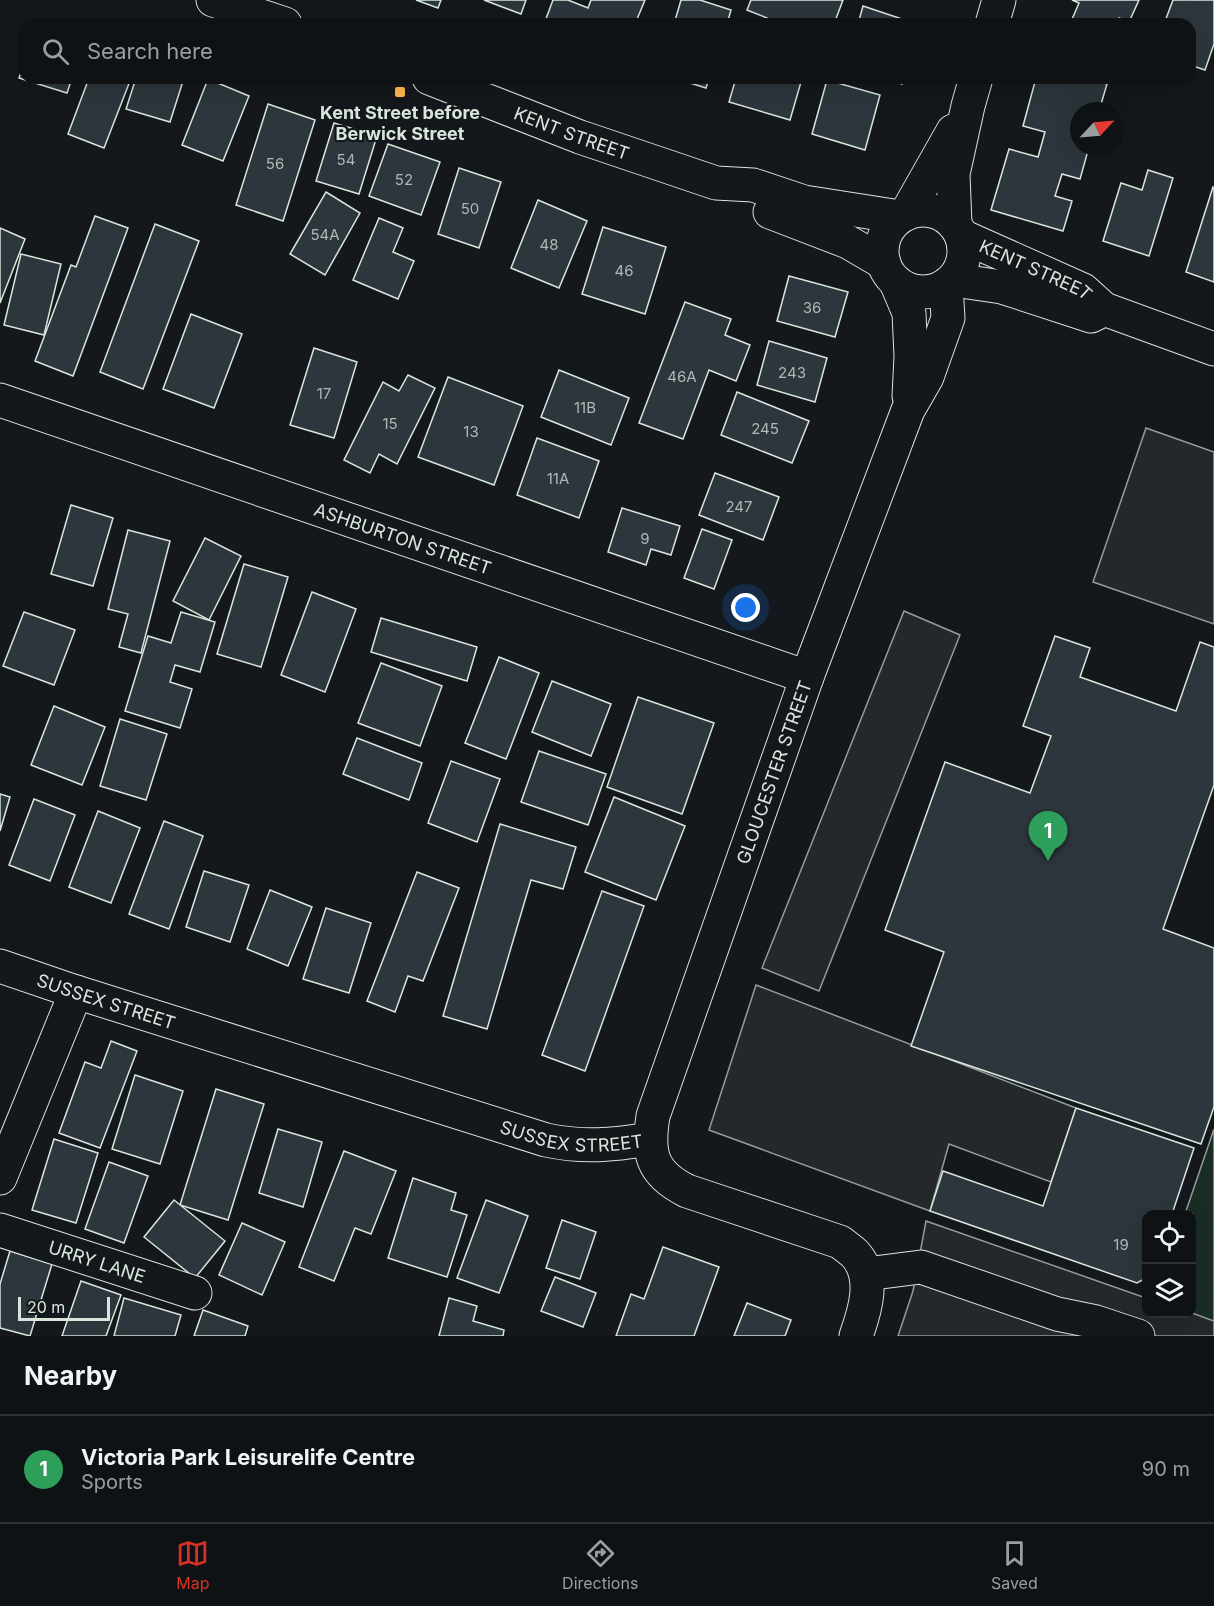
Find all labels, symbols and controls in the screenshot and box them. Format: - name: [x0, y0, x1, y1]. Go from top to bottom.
- search box: [18, 18, 1196, 84]
- icon: search: [39, 35, 72, 68]
- text: Search here: [87, 38, 213, 64]
- marker: Kent Street before Berwick Street: [393, 85, 407, 99]
- place label: Kent Street before Berwick Street: [320, 102, 480, 144]
- street label: KENT STREET: [511, 102, 632, 163]
- north arrow: [1070, 102, 1124, 156]
- house number: 54: [337, 150, 355, 169]
- house number: 56: [266, 154, 284, 173]
- house number: 52: [395, 170, 413, 189]
- house number: 50: [461, 199, 479, 218]
- house number: 54A: [310, 225, 340, 244]
- house number: 48: [540, 235, 558, 254]
- street label: KENT STREET: [976, 235, 1097, 304]
- house number: 46: [615, 261, 634, 280]
- house number: 36: [803, 298, 821, 317]
- house number: 243: [778, 363, 806, 382]
- house number: 46A: [667, 367, 697, 386]
- house number: 17: [317, 384, 331, 403]
- house number: 11B: [574, 398, 596, 417]
- house number: 15: [382, 414, 398, 433]
- house number: 245: [751, 419, 779, 438]
- house number: 13: [463, 422, 479, 441]
- house number: 11A: [547, 469, 569, 488]
- house number: 247: [725, 497, 753, 516]
- street label: ASHBURTON STREET: [312, 498, 494, 578]
- house number: 9: [640, 529, 650, 548]
- your location: [731, 593, 760, 622]
- street label: GLOUCESTER STREET: [732, 678, 815, 867]
- pin: 1: [1028, 812, 1068, 861]
- street label: SUSSEX STREET: [34, 969, 178, 1033]
- street label: SUSSEX STREET: [498, 1116, 644, 1155]
- map controls: [1142, 1210, 1196, 1318]
- button: locate: [1142, 1210, 1196, 1264]
- house number: 19: [1113, 1235, 1129, 1254]
- street label: URRY LANE: [46, 1236, 148, 1287]
- button: layers: [1142, 1264, 1196, 1318]
- scale bar: [18, 1294, 110, 1322]
- text: 20 m: [27, 1297, 65, 1317]
- text: Nearby: [24, 1360, 117, 1391]
- text: Victoria Park Leisurelife Centre: [81, 1444, 415, 1470]
- text: 1: [39, 1457, 48, 1481]
- text: 90 m: [1142, 1457, 1190, 1481]
- text: Sports: [81, 1470, 143, 1494]
- tab: Map: [176, 1537, 210, 1593]
- tab: Directions: [562, 1537, 638, 1593]
- tab: Saved: [991, 1537, 1038, 1593]

